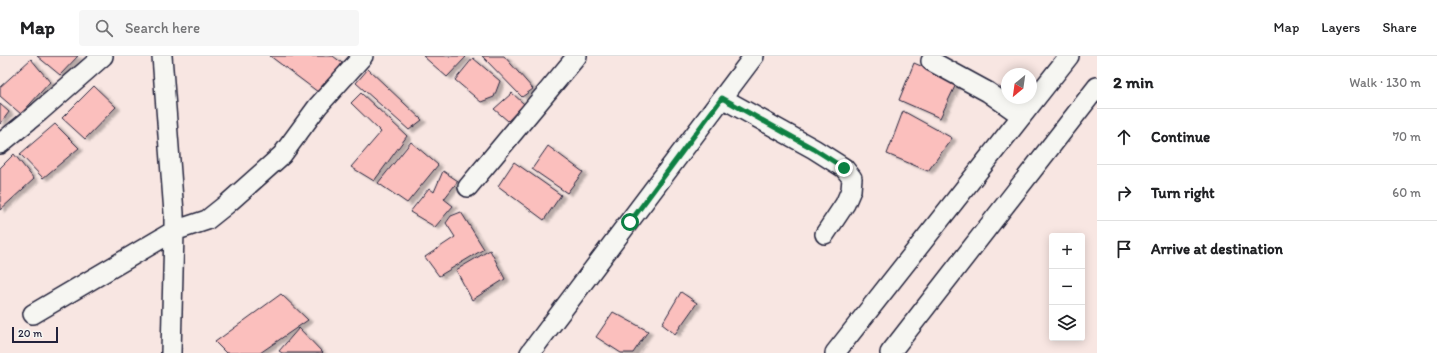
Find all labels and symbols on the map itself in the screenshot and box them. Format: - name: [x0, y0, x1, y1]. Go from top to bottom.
- north arrow: [1001, 68, 1037, 104]
- route end: [835, 159, 853, 177]
- route start: [621, 213, 639, 231]
- scale bar: [12, 325, 58, 344]

